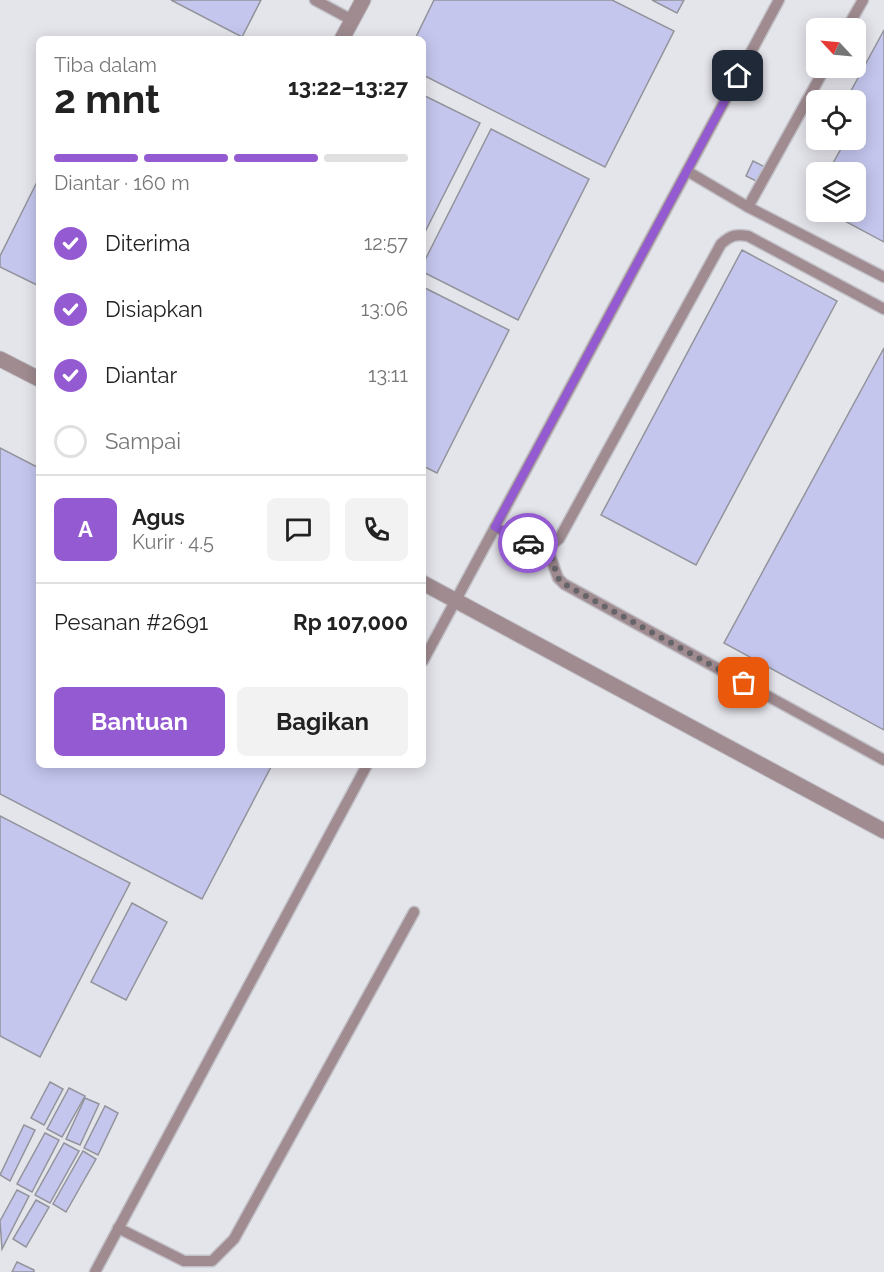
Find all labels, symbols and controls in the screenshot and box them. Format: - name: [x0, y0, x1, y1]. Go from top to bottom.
- north arrow: [806, 18, 866, 78]
- map controls: [806, 18, 866, 222]
- pin: [712, 50, 763, 101]
- text: Tiba dalam: [54, 53, 157, 77]
- icon: home: [721, 59, 754, 92]
- text: 13:22–13:27: [288, 74, 408, 100]
- text: 2 mnt: [54, 76, 160, 122]
- button: locate: [806, 90, 866, 150]
- button: layers: [806, 162, 866, 222]
- text: Diantar · 160 m: [54, 171, 190, 195]
- icon: check: [54, 227, 87, 260]
- text: Diterima: [105, 230, 190, 256]
- text: 12:57: [364, 231, 408, 255]
- icon: check: [54, 293, 87, 326]
- text: Disiapkan: [105, 296, 203, 322]
- text: 13:06: [361, 297, 408, 321]
- icon: check: [54, 359, 87, 392]
- text: Diantar: [105, 362, 177, 388]
- text: 13:11: [368, 363, 408, 387]
- text: Sampai: [105, 428, 181, 454]
- button: chat: [267, 498, 330, 561]
- button: phone: [345, 498, 408, 561]
- text: Agus: [132, 504, 185, 530]
- courier: [498, 513, 558, 573]
- text: A: [78, 516, 93, 542]
- icon: car: [512, 527, 545, 560]
- text: Kurir · 4.5: [132, 530, 214, 554]
- text: Pesanan #2691: [54, 609, 208, 635]
- text: Rp 107,000: [293, 609, 408, 635]
- pin: [718, 657, 769, 708]
- icon: bag: [727, 666, 760, 699]
- button: Bantuan: [54, 687, 225, 756]
- button: Bagikan: [237, 687, 408, 756]

